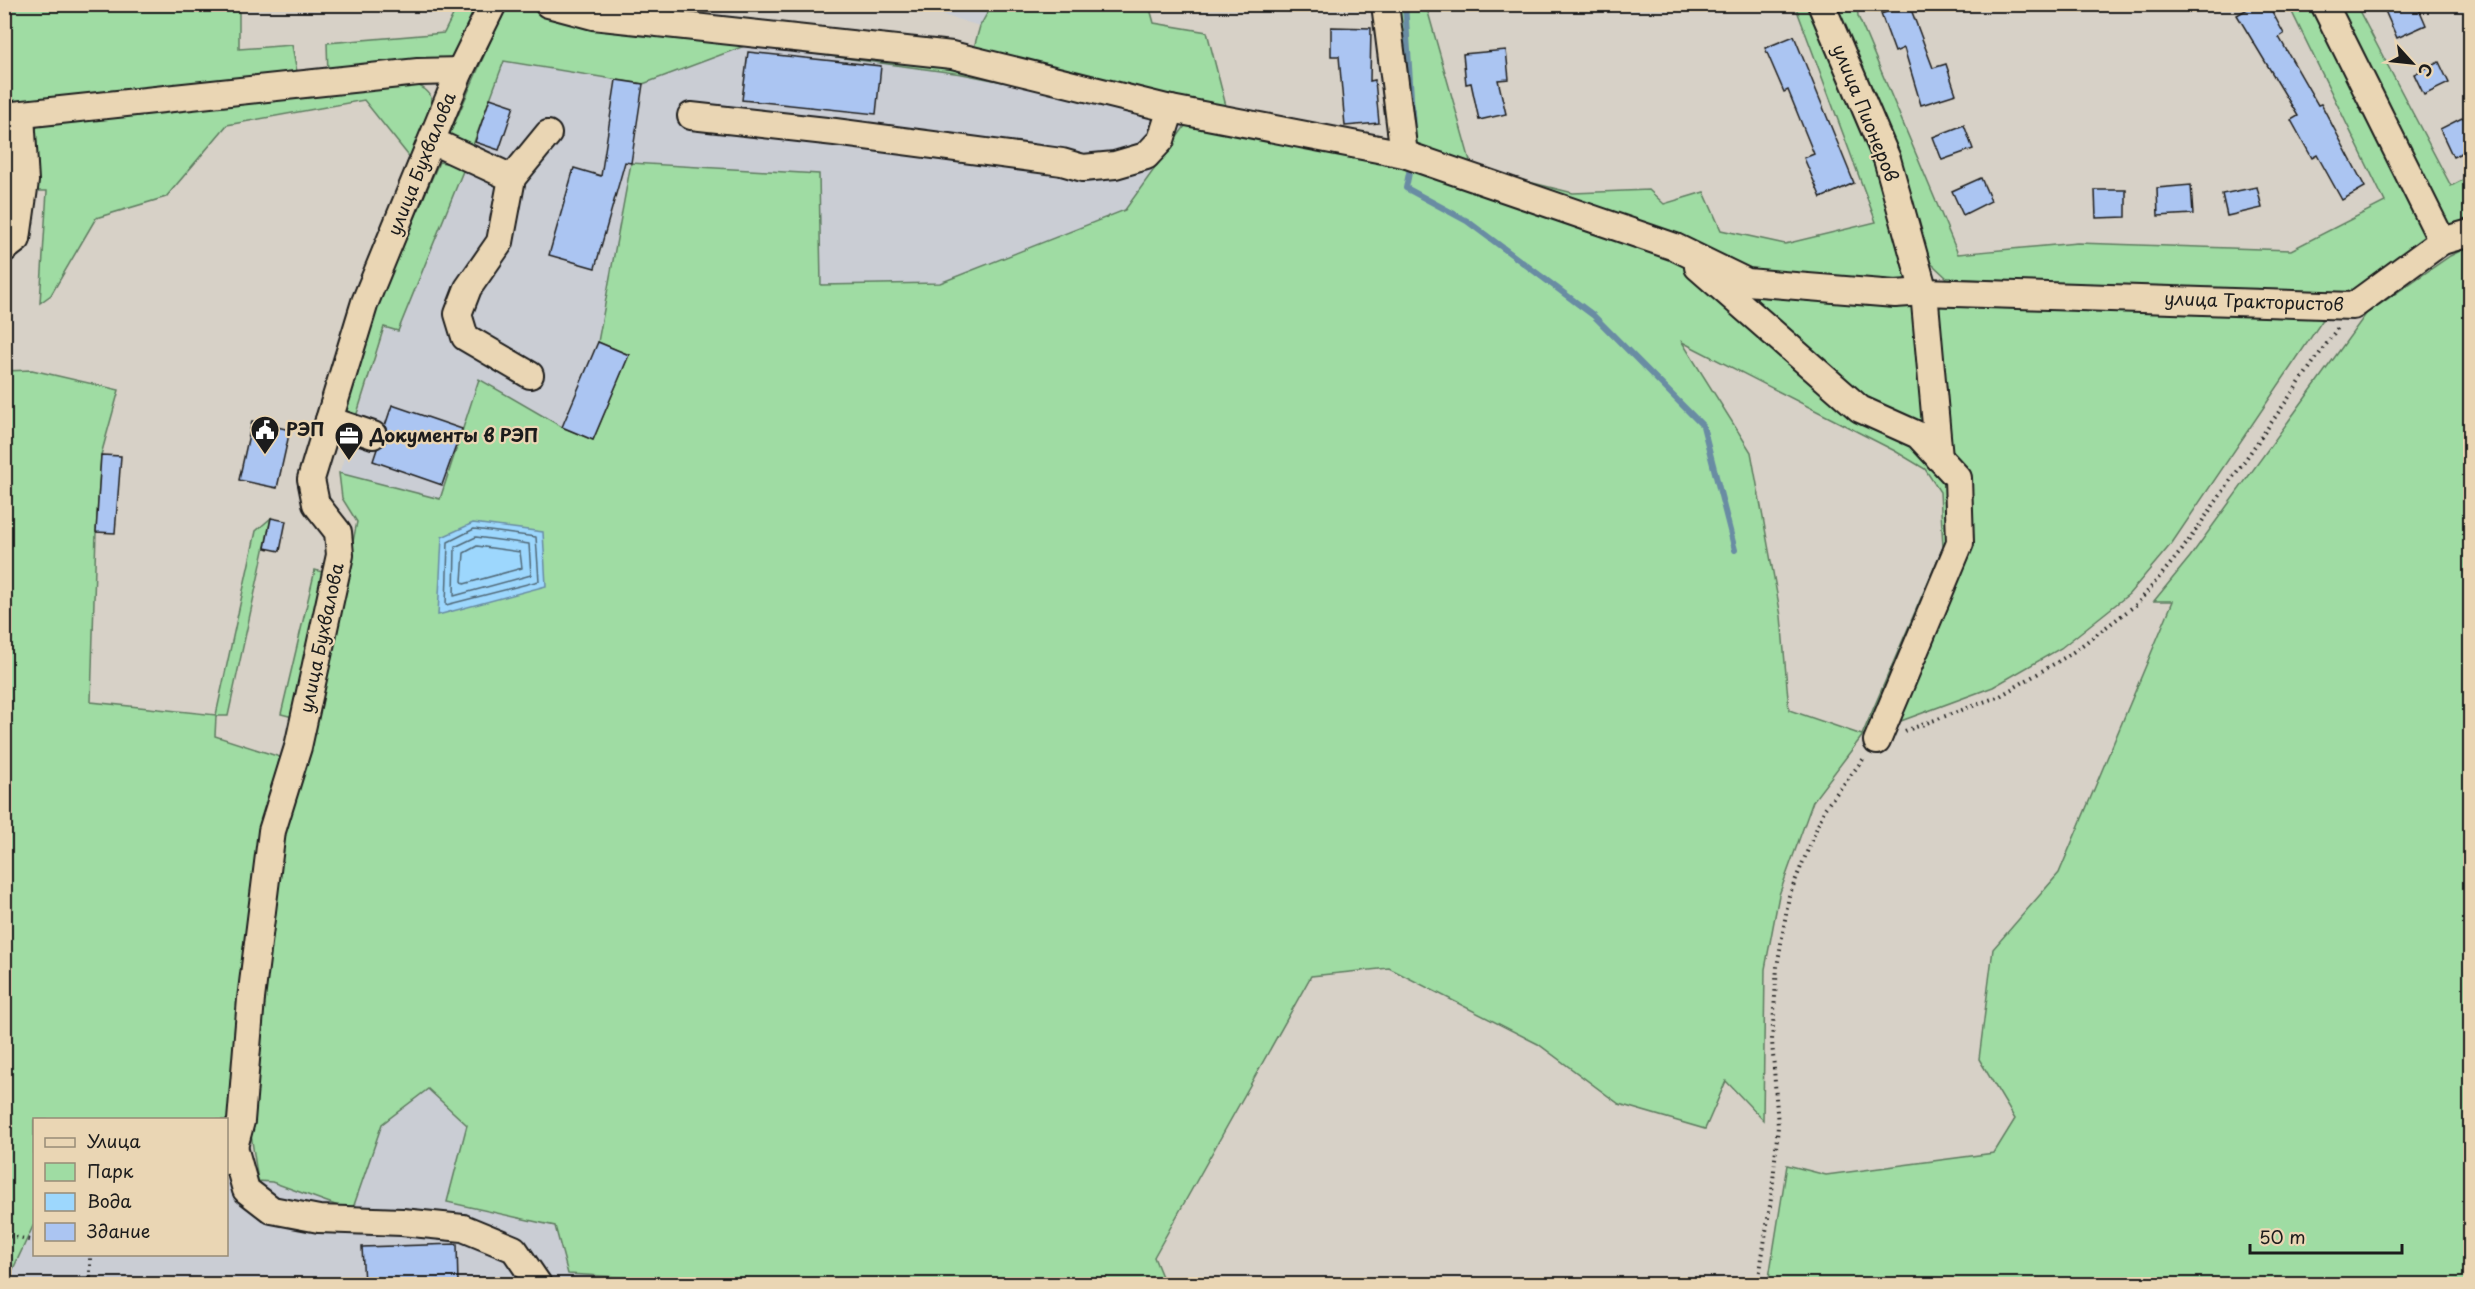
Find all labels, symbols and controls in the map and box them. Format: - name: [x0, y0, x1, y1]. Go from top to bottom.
- north arrow: [2382, 33, 2442, 93]
- street label: улица Пионеров: [1826, 40, 1906, 185]
- text: С: [2413, 59, 2440, 81]
- street label: улица Бухвалова: [380, 87, 462, 239]
- street label: улица Трактористов: [2164, 284, 2344, 317]
- public building icon: РЭП: [249, 414, 281, 456]
- place label: РЭП: [286, 415, 325, 442]
- office icon: Документы в РЭП: [333, 420, 365, 462]
- place label: Документы в РЭП: [369, 421, 538, 448]
- street label: улица Бухвалова: [291, 559, 350, 715]
- legend: [33, 1118, 228, 1256]
- text: Улица: [87, 1127, 141, 1154]
- text: Парк: [87, 1157, 134, 1184]
- text: Вода: [87, 1187, 132, 1214]
- text: Здание: [87, 1217, 150, 1244]
- scale bar: [2250, 1217, 2402, 1255]
- text: 50 m: [2259, 1223, 2306, 1250]

